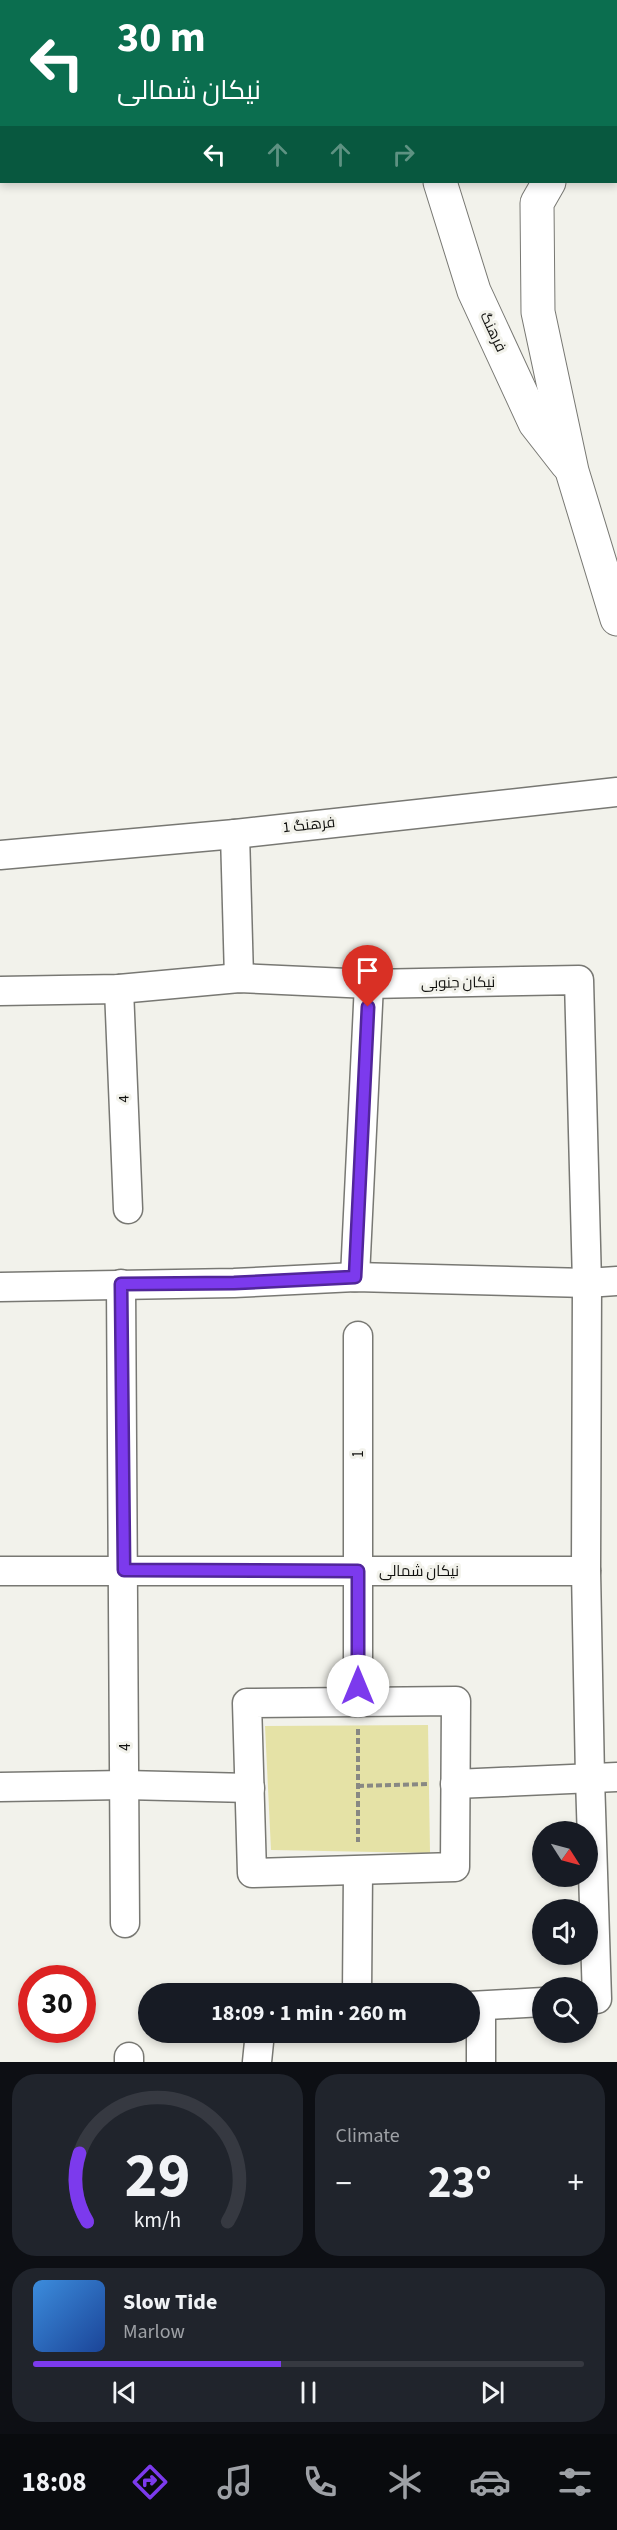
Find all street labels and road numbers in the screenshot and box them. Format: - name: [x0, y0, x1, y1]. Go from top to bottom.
- street label: فرهنگ: [475, 308, 511, 356]
- street label: فرهنگ 1: [282, 812, 336, 838]
- street label: نیکان جنوبی: [421, 972, 495, 994]
- street label: 4: [113, 1094, 135, 1103]
- street label: 1: [348, 1450, 369, 1458]
- street label: نیکان شمالی: [379, 1561, 459, 1582]
- street label: 4: [115, 1743, 136, 1751]

